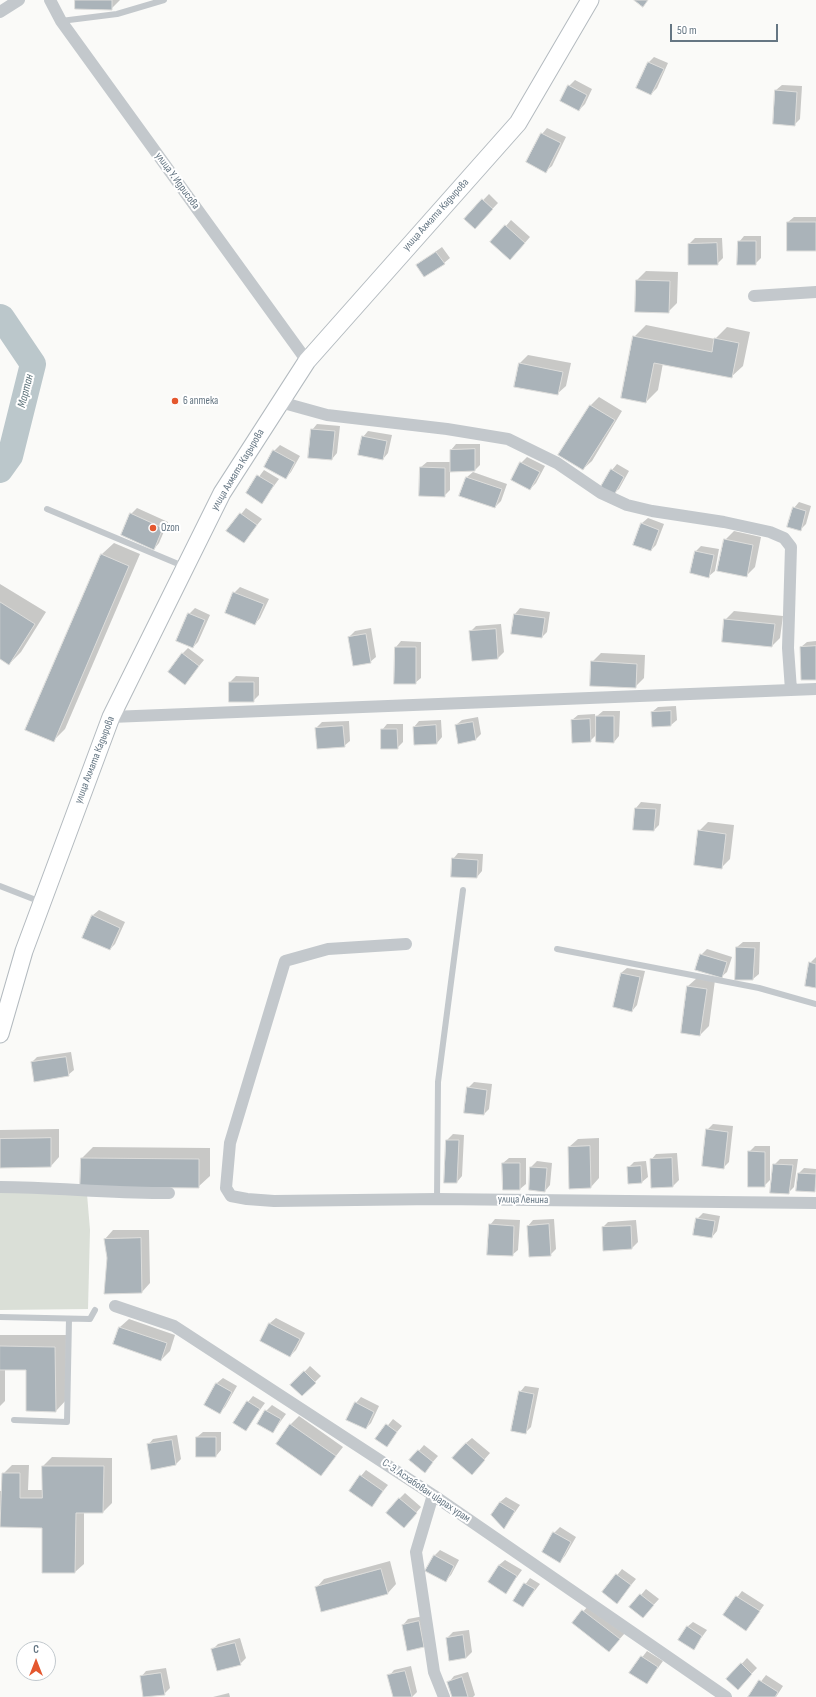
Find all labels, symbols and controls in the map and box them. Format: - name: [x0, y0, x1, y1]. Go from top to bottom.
- scale bar: [672, 16, 780, 42]
- text: 50 m: [677, 23, 697, 38]
- street label: улица У. Идрисова: [152, 150, 202, 212]
- street label: улица Ахмата Кадырова: [400, 176, 472, 254]
- water label: Мартан: [15, 373, 37, 409]
- place label: 6 аптека: [183, 394, 218, 408]
- marker: 6 аптека: [170, 396, 180, 406]
- street label: улица Ахмата Кадырова: [208, 427, 268, 513]
- place label: Ozon: [161, 521, 179, 535]
- marker: Ozon: [148, 523, 158, 533]
- street label: улица Ахмата Кадырова: [72, 714, 118, 806]
- street label: улица Ленина: [498, 1193, 548, 1207]
- street label: С-Э. Асхабован цIарах урам: [379, 1457, 473, 1525]
- north arrow: [16, 1641, 56, 1681]
- text: С: [33, 1643, 39, 1656]

